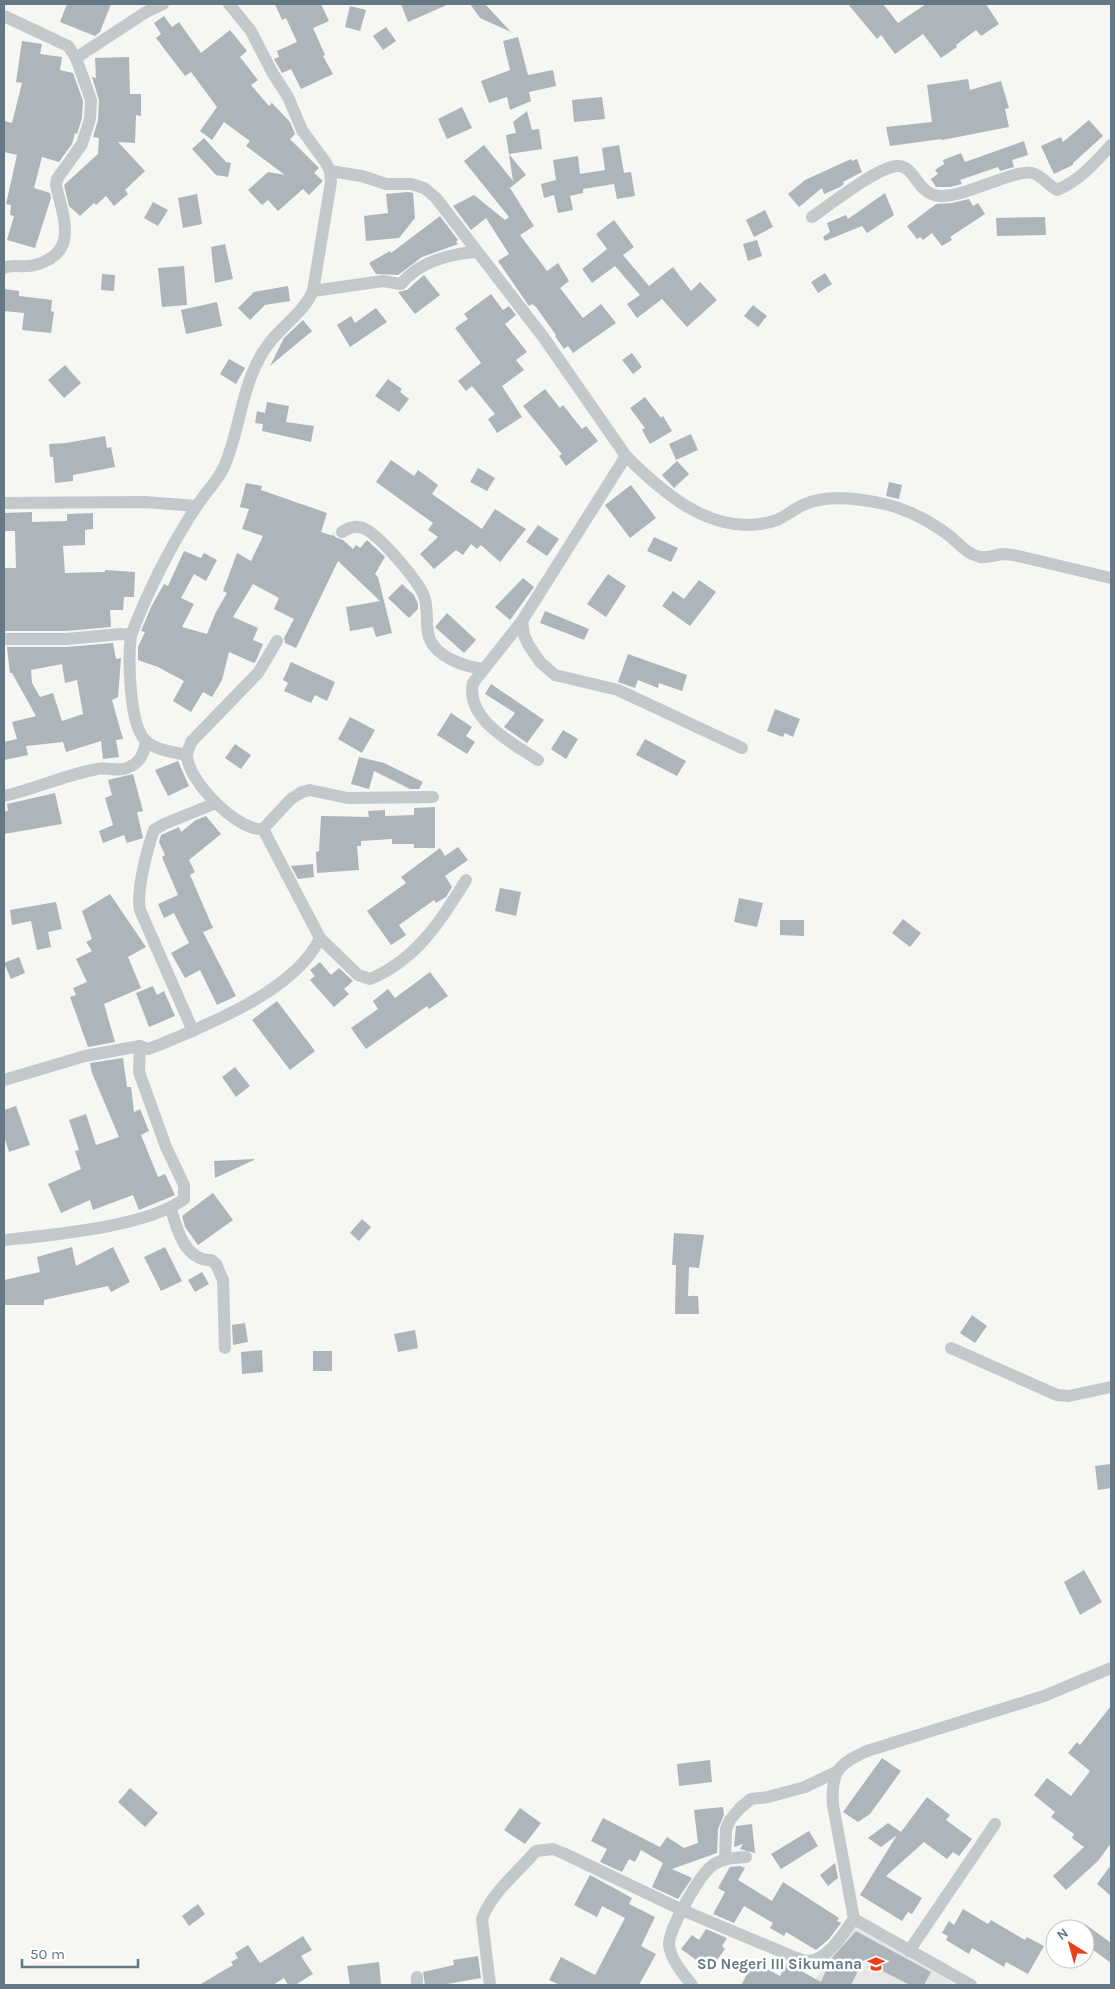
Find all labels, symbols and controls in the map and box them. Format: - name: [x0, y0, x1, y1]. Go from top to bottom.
- north arrow: [1045, 1919, 1095, 1969]
- text: N: [1053, 1924, 1072, 1944]
- scale bar: [22, 1936, 139, 1968]
- text: 50 m: [30, 1945, 65, 1963]
- school or university icon: SD Negeri III Sikumana: [866, 1954, 886, 1974]
- place label: SD Negeri III Sikumana: [697, 1955, 862, 1973]

